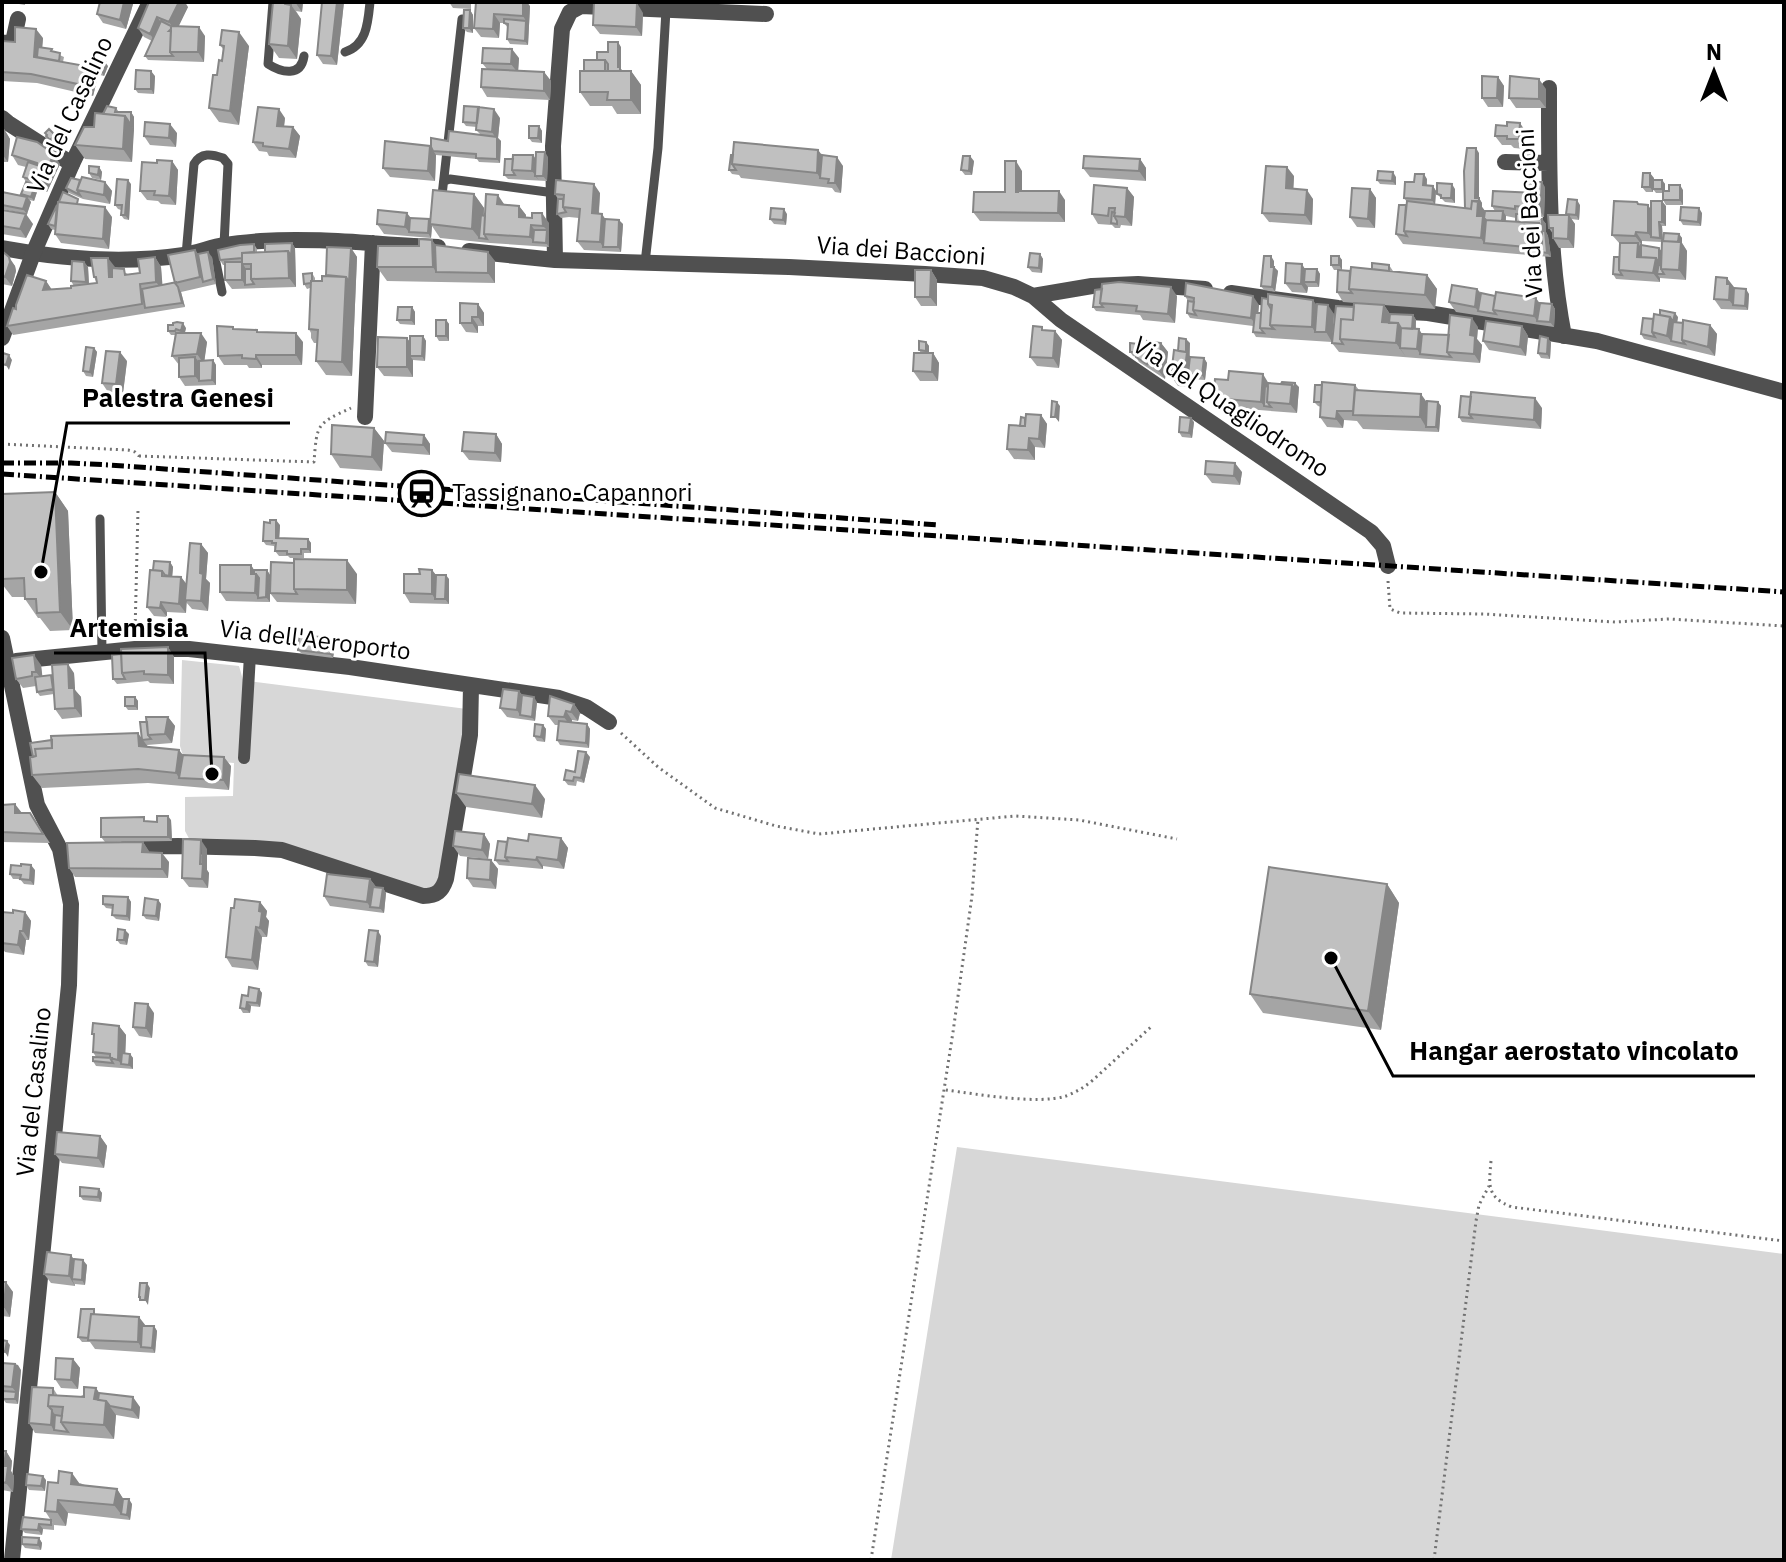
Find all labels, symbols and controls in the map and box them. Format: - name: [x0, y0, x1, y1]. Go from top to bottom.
- street label: Via del Casalino: [19, 31, 120, 198]
- north arrow: [1674, 32, 1754, 112]
- text: N: [1706, 37, 1722, 66]
- street label: Via dei Baccioni: [1509, 128, 1549, 298]
- street label: Via dei Baccioni: [815, 228, 987, 272]
- street label: Via del Quagliodromo: [1127, 328, 1336, 484]
- callout: Palestra Genesi: [67, 373, 290, 423]
- text: Palestra Genesi: [82, 380, 274, 414]
- station icon: Tassignano-Capannori: [397, 469, 445, 517]
- place label: Tassignano-Capannori: [452, 476, 692, 508]
- callout: Artemisia: [54, 603, 205, 653]
- text: Artemisia: [70, 610, 189, 644]
- street label: Via dell'Aeroporto: [218, 611, 413, 667]
- street label: Via del Casalino: [8, 1006, 58, 1178]
- callout: Hangar aerostato vincolato: [1393, 1026, 1755, 1076]
- text: Hangar aerostato vincolato: [1409, 1033, 1739, 1067]

